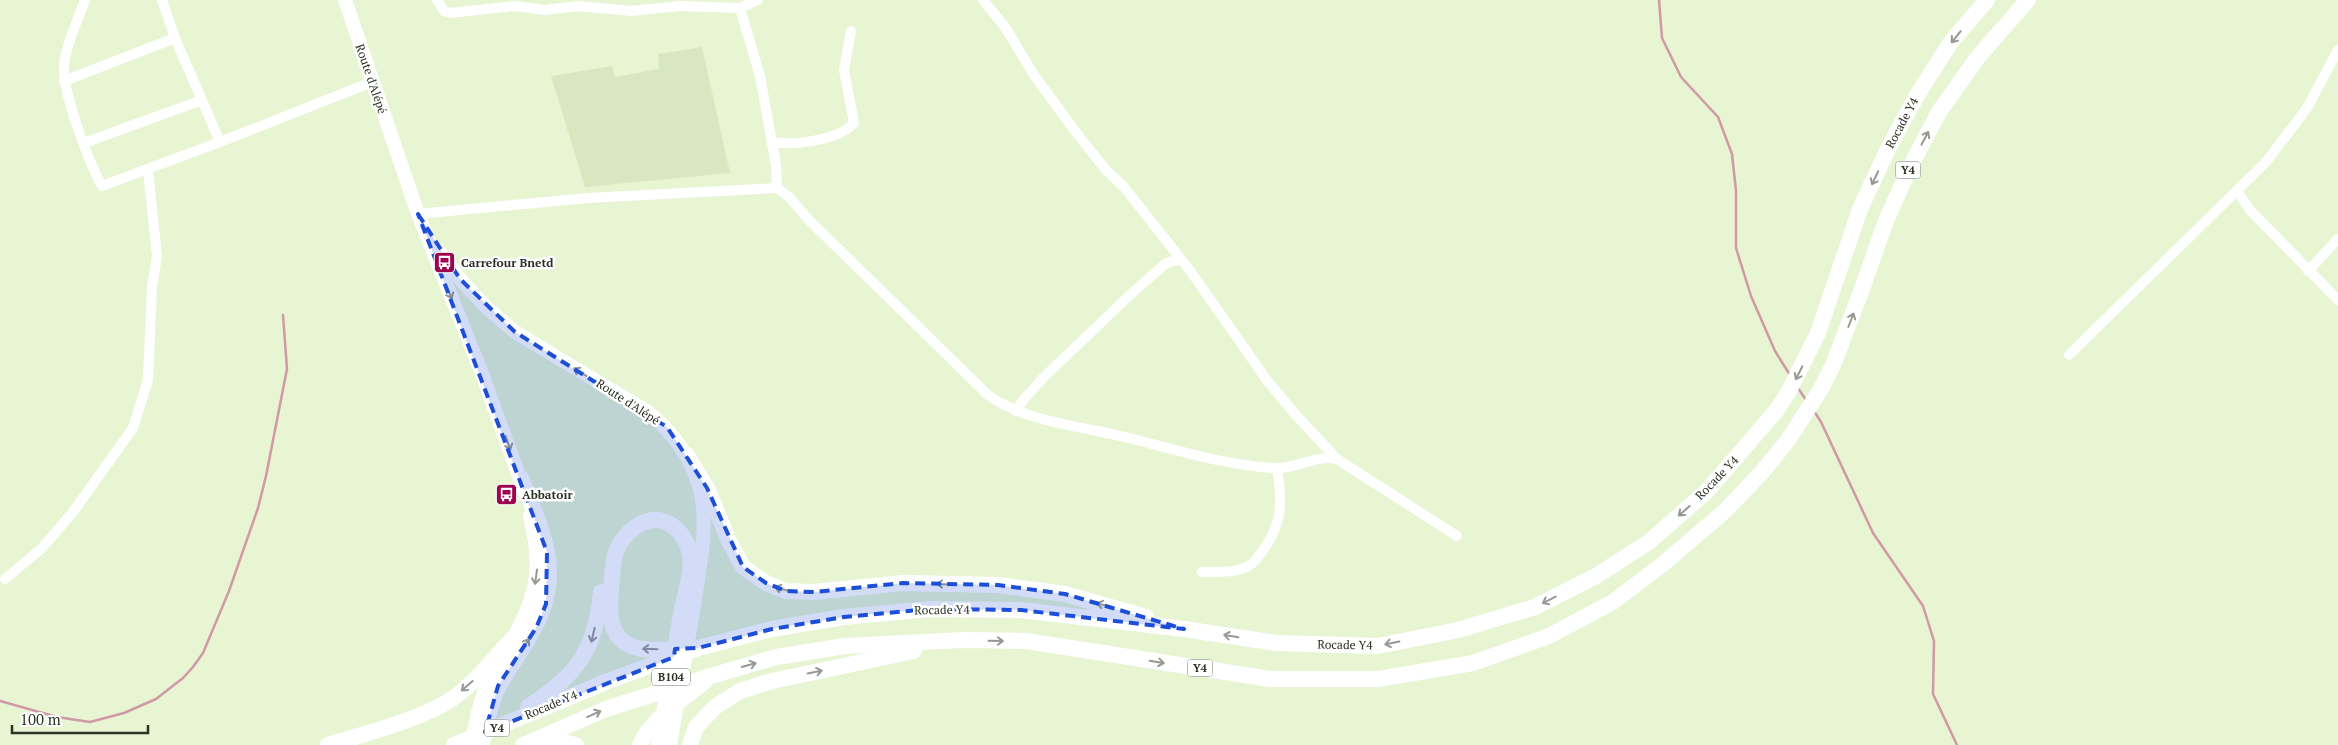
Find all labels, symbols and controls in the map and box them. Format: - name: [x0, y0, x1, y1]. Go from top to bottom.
- one-way arrow: [1950, 30, 1961, 43]
- street label: Route d'Alépé: [353, 42, 390, 116]
- street label: Rocade Y4: [1882, 94, 1921, 151]
- one-way arrow: [1921, 131, 1931, 145]
- road number: Y4: [1896, 162, 1920, 178]
- one-way arrow: [1869, 170, 1879, 185]
- bus stop icon: Carrefour Bnetd: [433, 251, 457, 275]
- place label: Carrefour Bnetd: [461, 255, 554, 270]
- one-way arrow: [445, 284, 455, 299]
- one-way arrow: [1846, 313, 1856, 328]
- one-way arrow: [1794, 365, 1803, 380]
- one-way arrow: [573, 366, 587, 376]
- street label: Route d'Alépé: [594, 375, 663, 428]
- one-way arrow: [504, 435, 513, 450]
- street label: Rocade Y4: [1692, 452, 1742, 503]
- bus stop icon: Abbatoir: [494, 483, 518, 507]
- place label: Abbatoir: [522, 487, 573, 502]
- one-way arrow: [1677, 505, 1690, 517]
- one-way arrow: [531, 569, 541, 585]
- one-way arrow: [936, 579, 952, 589]
- one-way arrow: [775, 583, 791, 593]
- one-way arrow: [1542, 596, 1557, 605]
- one-way arrow: [1097, 599, 1113, 609]
- street label: Rocade Y4: [914, 602, 970, 617]
- one-way arrow: [588, 626, 597, 642]
- one-way arrow: [1223, 631, 1239, 641]
- one-way arrow: [988, 636, 1004, 646]
- street label: Rocade Y4: [1317, 637, 1373, 652]
- one-way arrow: [520, 639, 530, 653]
- one-way arrow: [1385, 639, 1401, 648]
- one-way arrow: [642, 645, 658, 654]
- one-way arrow: [1149, 657, 1165, 667]
- one-way arrow: [740, 660, 756, 669]
- road number: Y4: [1188, 660, 1212, 676]
- one-way arrow: [807, 667, 823, 676]
- road number: B104: [652, 669, 690, 686]
- one-way arrow: [461, 680, 474, 692]
- street label: Rocade Y4: [522, 687, 580, 722]
- scale bar: [12, 702, 149, 734]
- text: 100 m: [20, 709, 61, 729]
- one-way arrow: [586, 709, 601, 718]
- road number: Y4: [484, 720, 510, 736]

